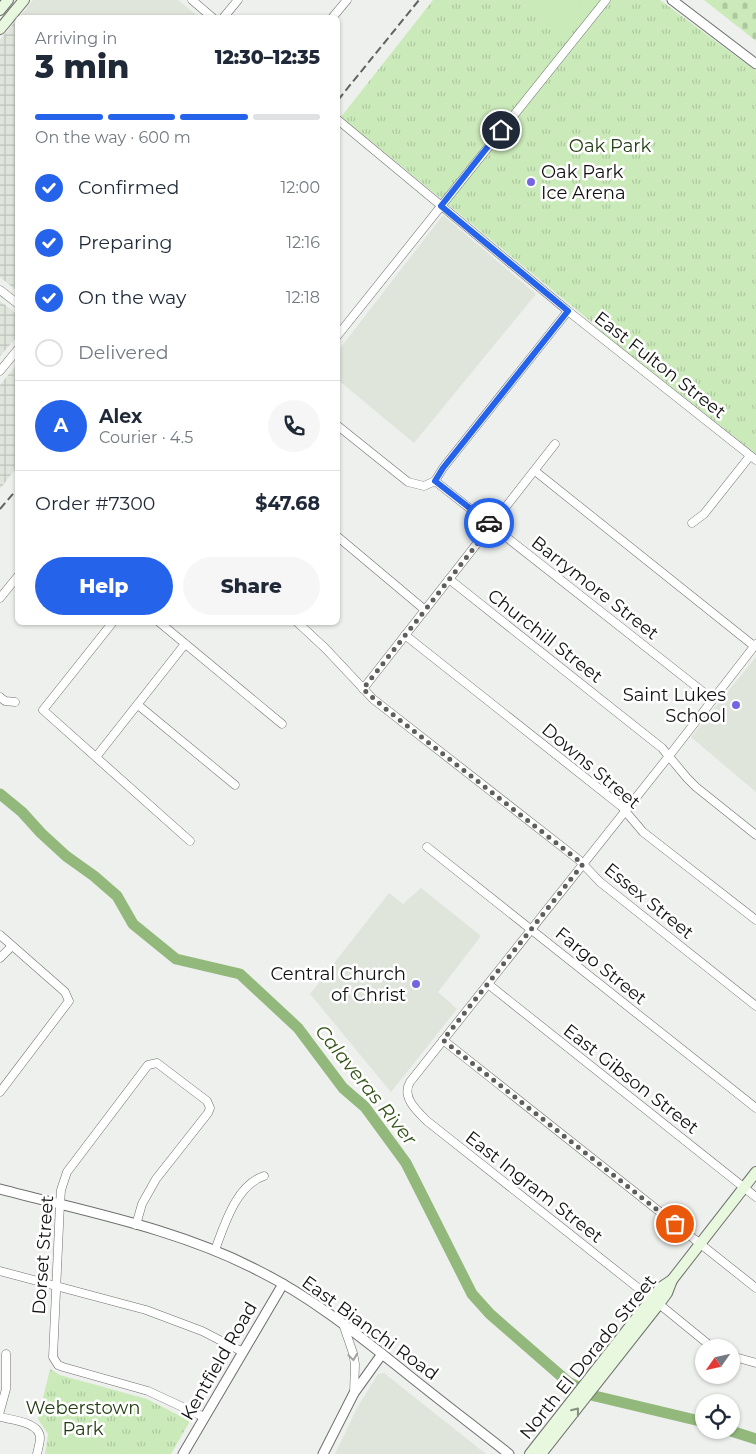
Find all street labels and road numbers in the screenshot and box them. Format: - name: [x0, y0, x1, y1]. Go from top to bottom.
- street label: East Fulton Street: [590, 307, 730, 423]
- street label: Barrymore Street: [527, 531, 663, 645]
- street label: Churchill Street: [483, 584, 607, 688]
- street label: Downs Street: [537, 718, 645, 814]
- street label: Essex Street: [600, 858, 698, 944]
- street label: Fargo Street: [551, 922, 651, 1010]
- street label: East Gibson Street: [559, 1019, 703, 1139]
- street label: East Ingram Street: [461, 1126, 607, 1248]
- street label: Dorset Street: [28, 1195, 58, 1315]
- street label: North El Dorado Street: [515, 1270, 661, 1444]
- street label: East Bianchi Road: [297, 1271, 443, 1385]
- street label: Kentfield Road: [176, 1298, 262, 1424]

